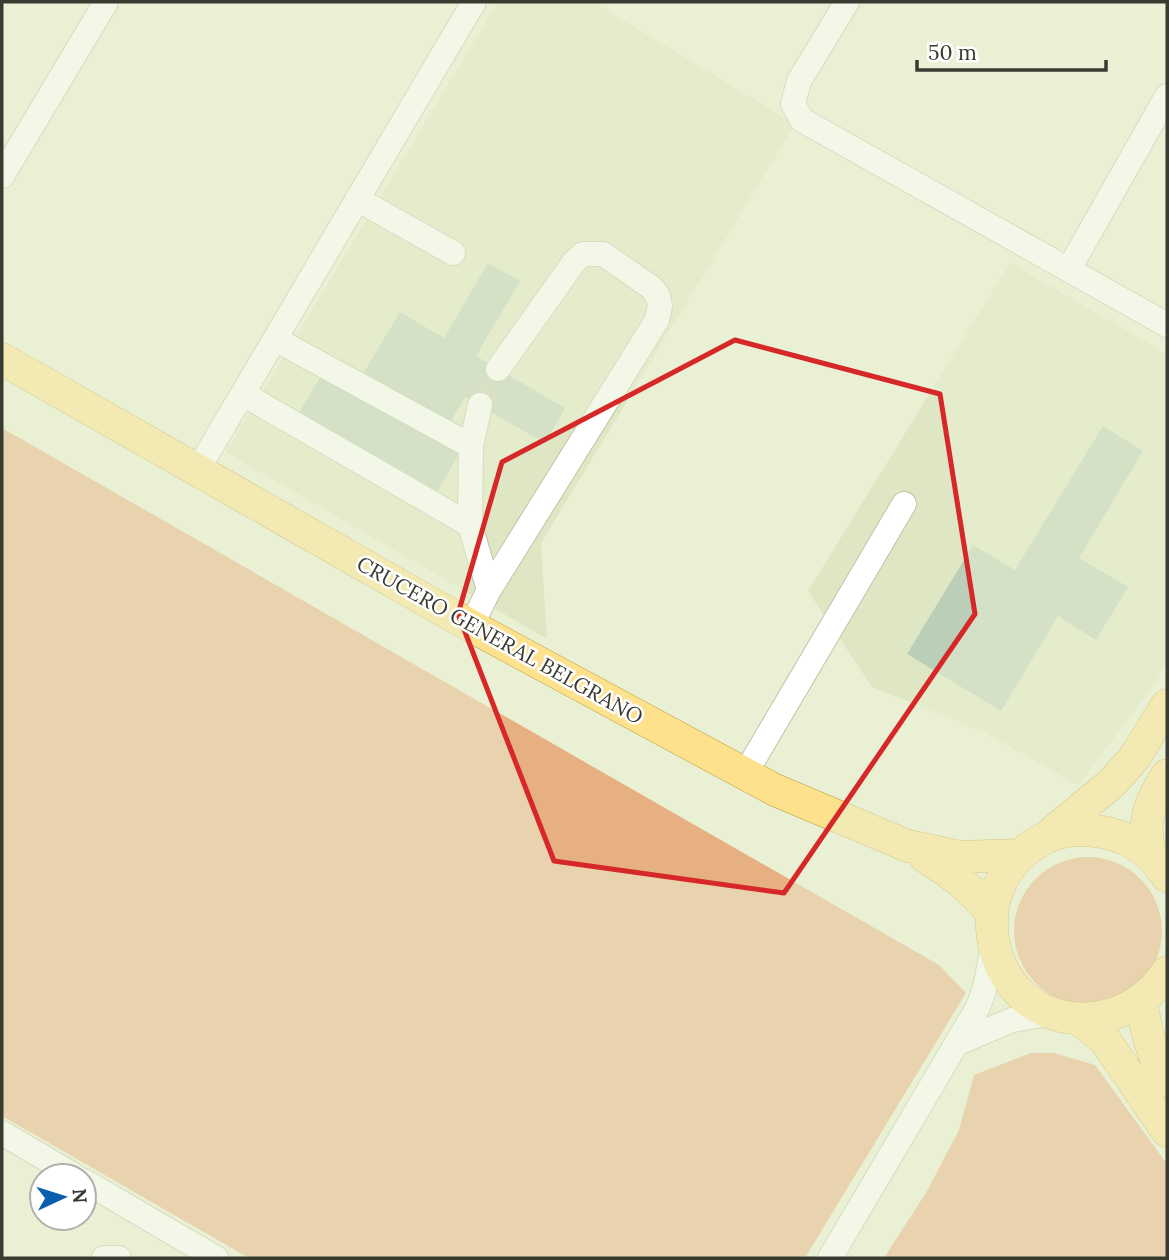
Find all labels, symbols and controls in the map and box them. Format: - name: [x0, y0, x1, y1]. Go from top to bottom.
- scale bar: [917, 28, 1106, 72]
- text: 50 m: [928, 39, 977, 66]
- street label: CRUCERO GENERAL BELGRANO: [352, 550, 648, 730]
- north arrow: [28, 1162, 98, 1232]
- text: N: [67, 1188, 92, 1204]

